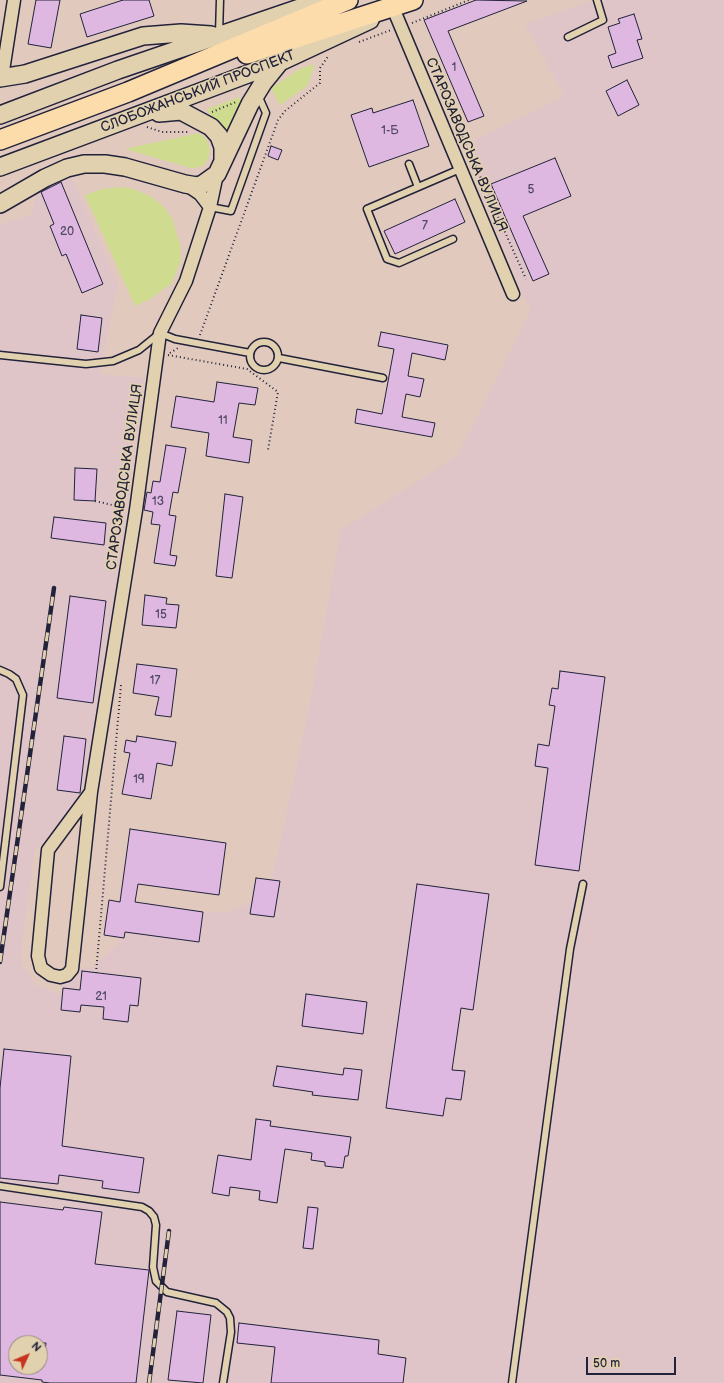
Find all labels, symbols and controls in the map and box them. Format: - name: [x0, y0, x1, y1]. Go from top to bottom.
- street label: СЛОБОЖАНСЬКИЙ ПРОСПЕКТ: [99, 47, 297, 137]
- street label: СТАРОЗАВОДСЬКА ВУЛИЦЯ: [422, 55, 510, 235]
- house number: 1: [452, 61, 456, 75]
- house number: 1-Б: [381, 124, 399, 138]
- house number: 5: [528, 183, 534, 197]
- house number: 7: [422, 219, 428, 233]
- house number: 20: [60, 225, 74, 239]
- street label: СТАРОЗАВОДСЬКА ВУЛИЦЯ: [104, 383, 146, 571]
- house number: 11: [218, 414, 228, 428]
- house number: 13: [152, 495, 164, 509]
- house number: 15: [155, 608, 167, 622]
- house number: 17: [150, 674, 160, 688]
- house number: 19: [133, 773, 145, 787]
- house number: 21: [95, 990, 107, 1004]
- north arrow: [8, 1335, 48, 1375]
- text: N: [29, 1340, 44, 1354]
- scale bar: [588, 1349, 678, 1375]
- text: 50 m: [593, 1356, 620, 1371]

